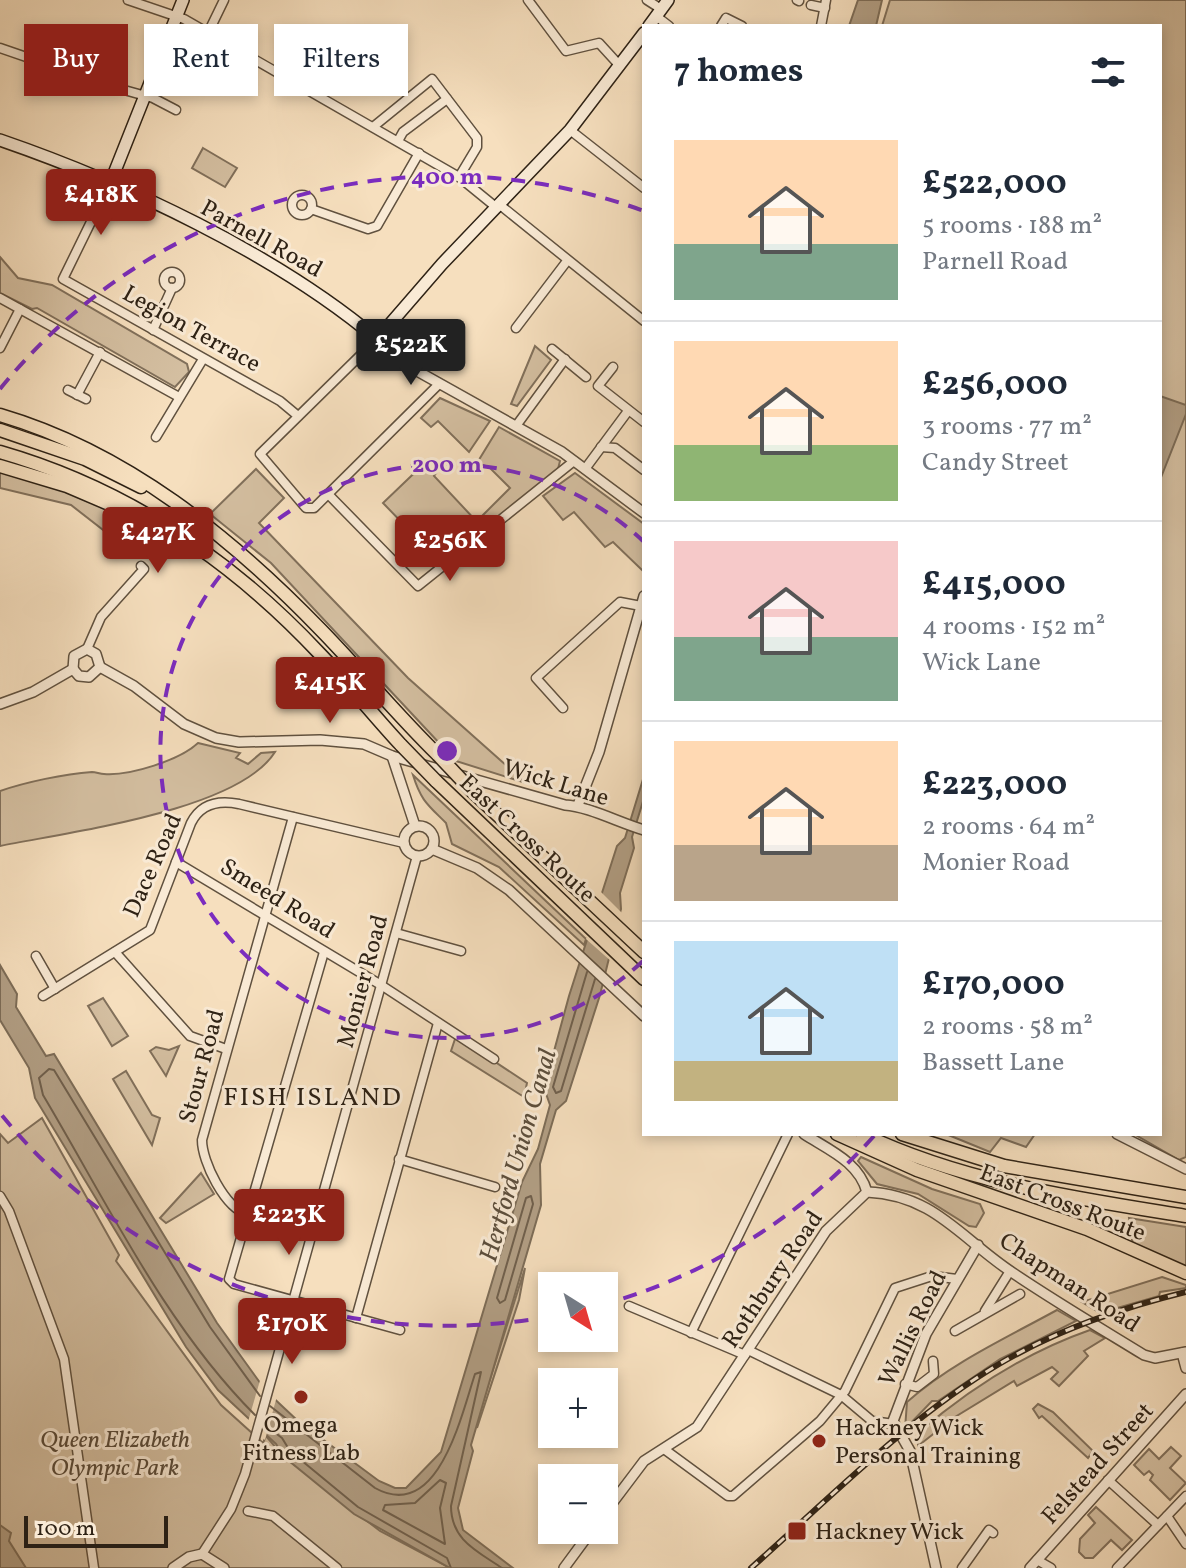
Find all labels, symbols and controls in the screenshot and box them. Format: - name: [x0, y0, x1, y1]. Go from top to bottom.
- chip: Buy: [24, 24, 128, 96]
- chip: Rent: [144, 24, 258, 96]
- chip: Filters: [274, 24, 408, 96]
- text: 7 homes: [674, 49, 803, 96]
- icon: filters: [1086, 50, 1130, 94]
- text: 400 m: [411, 161, 483, 195]
- text: £522,000: [922, 161, 1067, 208]
- pin: £418K: [45, 169, 157, 237]
- icon: home: [738, 172, 834, 268]
- text: £418K: [64, 177, 138, 213]
- street label: Parnell Road: [194, 192, 328, 287]
- text: 5 rooms · 188 m²: [922, 208, 1102, 244]
- text: Parnell Road: [922, 244, 1068, 280]
- street label: Legion Terrace: [116, 278, 266, 382]
- pin: £522K: [355, 319, 467, 387]
- text: £522K: [374, 327, 448, 363]
- text: £256,000: [922, 362, 1068, 409]
- icon: home: [738, 373, 834, 469]
- text: 3 rooms · 77 m²: [922, 409, 1092, 445]
- text: Candy Street: [922, 445, 1069, 481]
- text: 200 m: [412, 449, 482, 483]
- pin: £427K: [102, 507, 214, 575]
- text: £427K: [120, 515, 196, 551]
- pin: £256K: [394, 515, 506, 583]
- text: £256K: [413, 523, 487, 559]
- text: £415,000: [922, 562, 1066, 609]
- icon: home: [738, 573, 834, 669]
- text: 4 rooms · 152 m²: [922, 609, 1105, 645]
- text: Wick Lane: [922, 645, 1041, 681]
- pin: £415K: [274, 657, 386, 725]
- text: £415K: [294, 665, 366, 701]
- centre of rings: [433, 737, 461, 765]
- street label: Wick Lane: [498, 752, 613, 816]
- text: £223,000: [922, 762, 1067, 809]
- street label: East Cross Route: [451, 767, 602, 912]
- icon: home: [738, 773, 834, 869]
- street label: Dace Road: [116, 808, 192, 923]
- text: 2 rooms · 64 m²: [922, 809, 1095, 845]
- text: Monier Road: [922, 845, 1070, 881]
- street label: Smeed Road: [213, 851, 341, 948]
- street label: Monier Road: [330, 911, 398, 1052]
- text: £170,000: [922, 962, 1065, 1009]
- icon: home: [738, 973, 834, 1069]
- street label: Stour Road: [171, 1006, 234, 1127]
- text: 2 rooms · 58 m²: [922, 1009, 1093, 1045]
- water label: Hertford Union Canal: [471, 1044, 567, 1266]
- text: Bassett Lane: [922, 1045, 1064, 1081]
- district label: FISH ISLAND: [223, 1080, 403, 1116]
- street label: East Cross Route: [974, 1157, 1150, 1251]
- pin: £223K: [233, 1189, 345, 1257]
- text: £223K: [252, 1197, 326, 1233]
- street label: Rothbury Road: [715, 1205, 832, 1356]
- street label: Chapman Road: [992, 1225, 1146, 1342]
- street label: Wallis Road: [871, 1265, 957, 1393]
- north arrow: [538, 1272, 618, 1352]
- map controls: [538, 1272, 618, 1544]
- pin: £170K: [236, 1298, 348, 1366]
- text: £170K: [256, 1306, 328, 1342]
- button: +: [538, 1368, 618, 1448]
- marker: Omega Fitness Lab: [292, 1388, 310, 1406]
- street label: Felstead Street: [1034, 1396, 1163, 1533]
- place label: Omega Fitness Lab: [242, 1409, 360, 1471]
- place label: Hackney Wick Personal Training: [835, 1412, 1021, 1474]
- park label: Queen Elizabeth Olympic Park: [40, 1424, 190, 1486]
- marker: Hackney Wick Personal Training: [810, 1432, 828, 1450]
- button: −: [538, 1464, 618, 1544]
- scale bar: [24, 1512, 168, 1548]
- text: 100 m: [36, 1514, 95, 1545]
- place label: Hackney Wick: [815, 1516, 964, 1550]
- marker: Hackney Wick: [786, 1520, 808, 1542]

